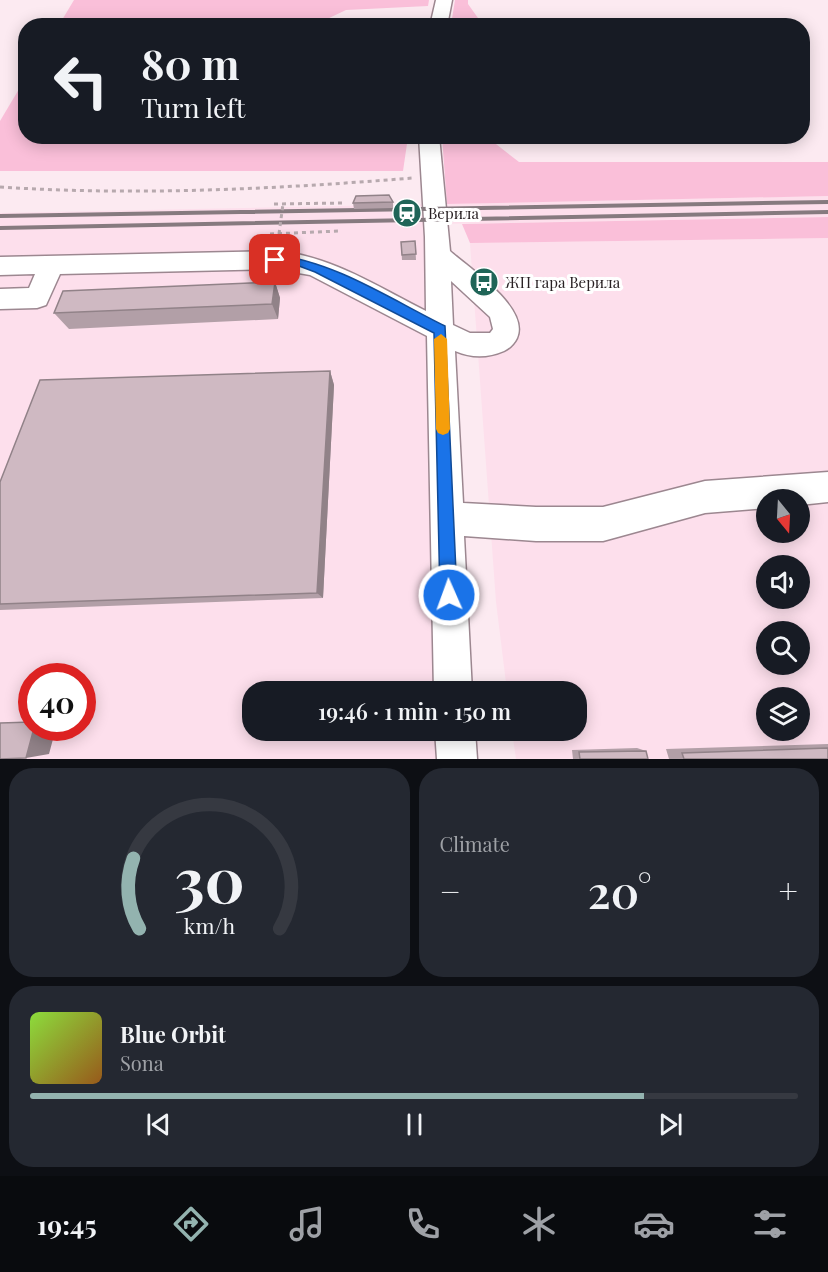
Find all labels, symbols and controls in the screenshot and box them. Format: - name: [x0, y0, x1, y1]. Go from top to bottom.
- text: 80 m: [141, 35, 239, 91]
- icon: left: [42, 42, 120, 120]
- text: Turn left: [141, 89, 245, 125]
- station icon: Верила: [391, 197, 423, 229]
- place label: Верила: [428, 203, 479, 223]
- pin: [249, 234, 300, 285]
- icon: arrive: [258, 243, 291, 276]
- bus stop icon: ЖП гара Верила: [468, 266, 500, 298]
- place label: ЖП гара Верила: [505, 272, 621, 292]
- north arrow: [756, 489, 810, 543]
- map controls: [756, 489, 810, 741]
- button: sound: [756, 555, 810, 609]
- position arrow: [417, 563, 481, 627]
- button: search: [756, 621, 810, 675]
- speed limit sign: 40: [18, 663, 96, 741]
- button: layers: [756, 687, 810, 741]
- text: 19:46 · 1 min · 150 m: [318, 696, 511, 726]
- text: Climate: [440, 830, 510, 857]
- text: 30: [174, 835, 245, 919]
- text: 20°: [588, 860, 652, 920]
- text: −: [440, 868, 461, 912]
- text: +: [779, 868, 798, 912]
- text: km/h: [184, 912, 235, 940]
- text: Blue Orbit: [120, 1019, 226, 1049]
- text: Sona: [120, 1049, 164, 1076]
- icon: previous: [142, 1108, 175, 1141]
- icon: pause: [398, 1108, 431, 1141]
- icon: next: [654, 1108, 687, 1141]
- icon: directions: [170, 1203, 212, 1245]
- icon: music: [286, 1203, 328, 1245]
- icon: phone: [402, 1203, 444, 1245]
- icon: climate: [518, 1203, 560, 1245]
- icon: car: [633, 1203, 675, 1245]
- icon: filters: [749, 1203, 791, 1245]
- text: 19:45: [37, 1206, 97, 1242]

